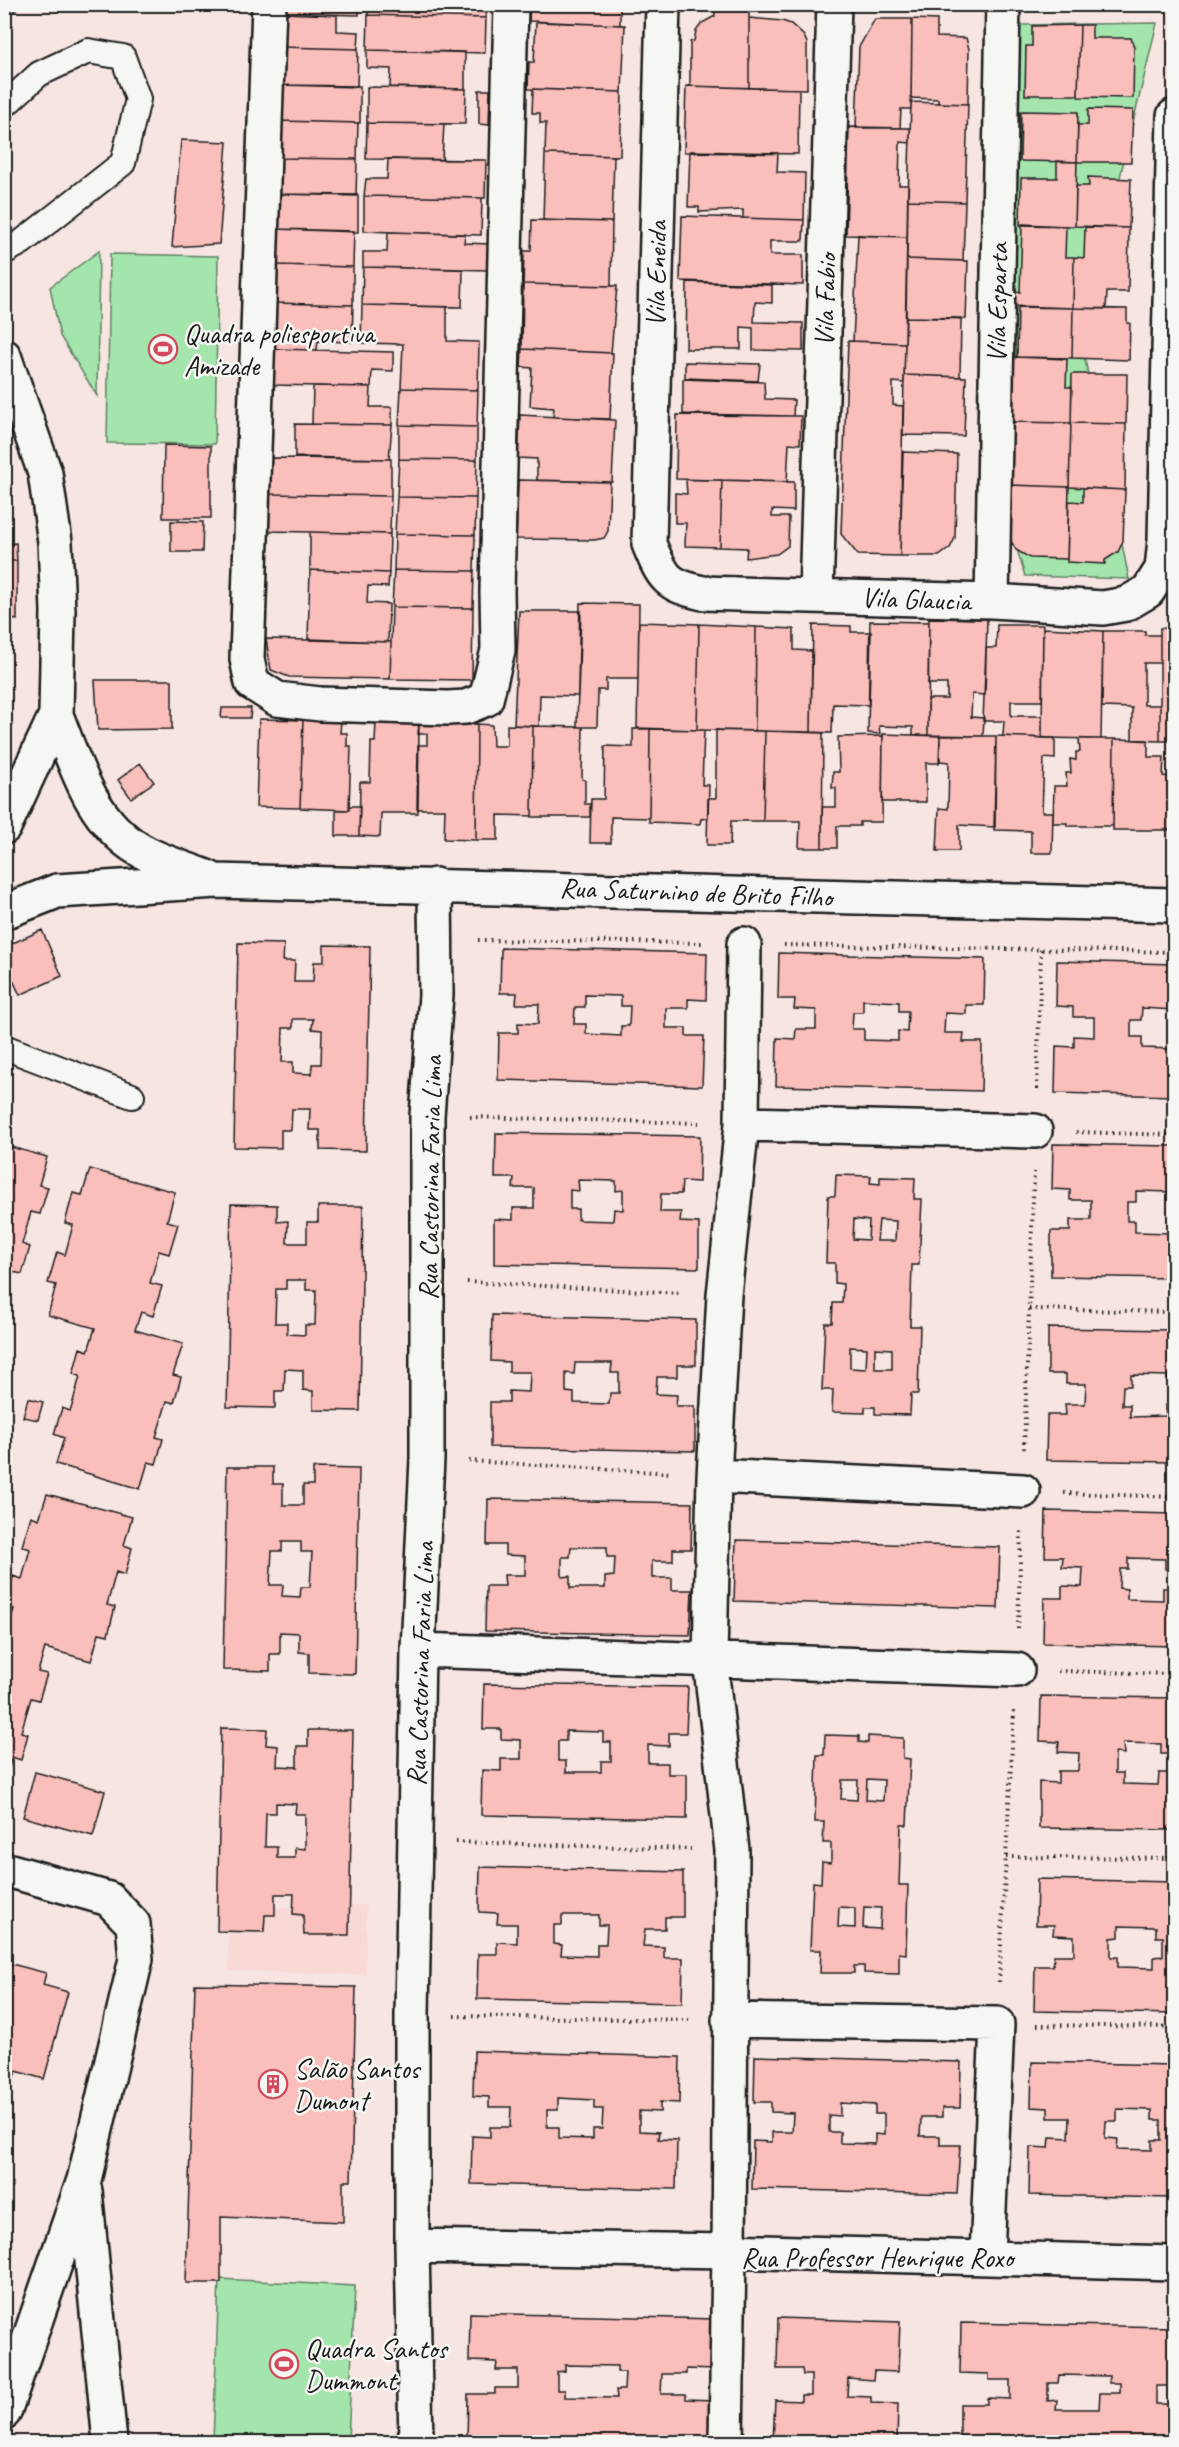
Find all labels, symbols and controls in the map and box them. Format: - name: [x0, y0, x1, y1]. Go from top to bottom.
- street label: Vila Eneida: [638, 219, 674, 327]
- street label: Vila Esparta: [978, 241, 1016, 363]
- street label: Vila Fabio: [806, 250, 844, 347]
- place label: Quadra poliesportiva Amizade: [184, 316, 376, 383]
- sports icon: Quadra poliesportiva Amizade: [147, 333, 179, 365]
- street label: Vila Glaucia: [861, 580, 974, 618]
- street label: Rua Saturnino de Brito Filho: [559, 870, 836, 914]
- street label: Rua Castorina Faria Lima: [410, 1054, 450, 1300]
- street label: Rua Castorina Faria Lima: [398, 1540, 442, 1787]
- place label: Salão Santos Dumont: [294, 2051, 422, 2118]
- building icon: Salão Santos Dumont: [257, 2068, 289, 2100]
- street label: Rua Professor Henrique Roxo: [741, 2240, 1016, 2275]
- place label: Quadra Santos Dummont: [305, 2331, 449, 2398]
- sports icon: Quadra Santos Dummont: [268, 2348, 300, 2380]

